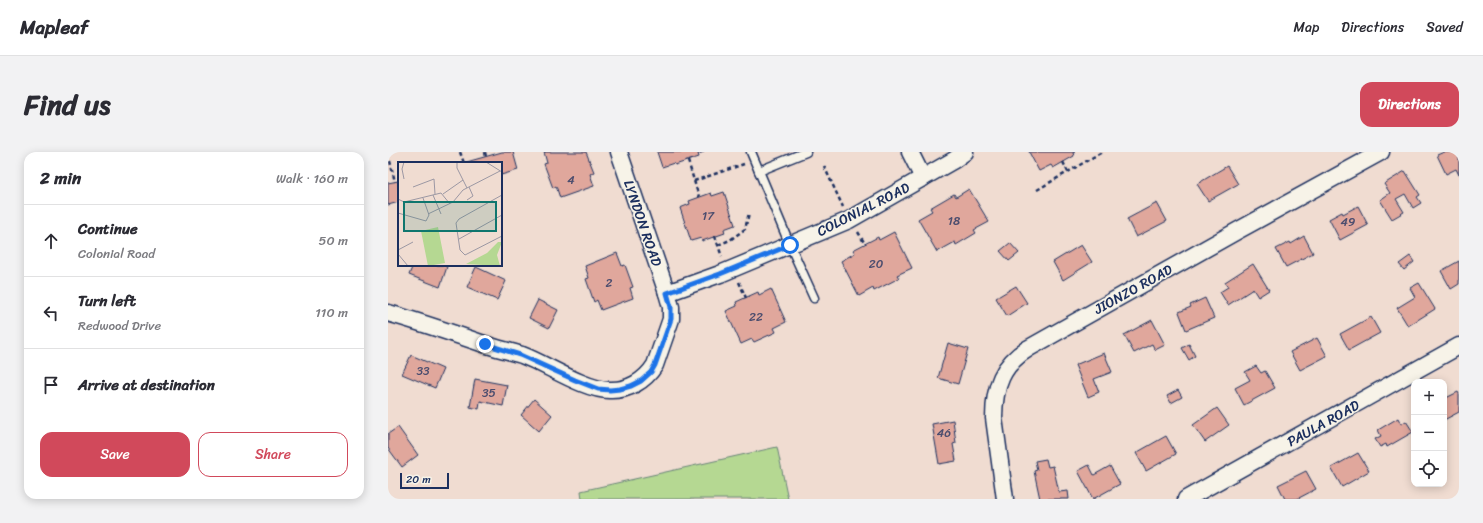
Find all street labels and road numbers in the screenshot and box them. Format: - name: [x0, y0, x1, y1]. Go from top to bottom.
- street label: COLONIAL ROAD: [812, 175, 915, 244]
- street label: LYNDON ROAD: [616, 177, 669, 270]
- street label: JIONZO ROAD: [1088, 257, 1178, 322]
- street label: PAULA ROAD: [1282, 393, 1365, 454]

